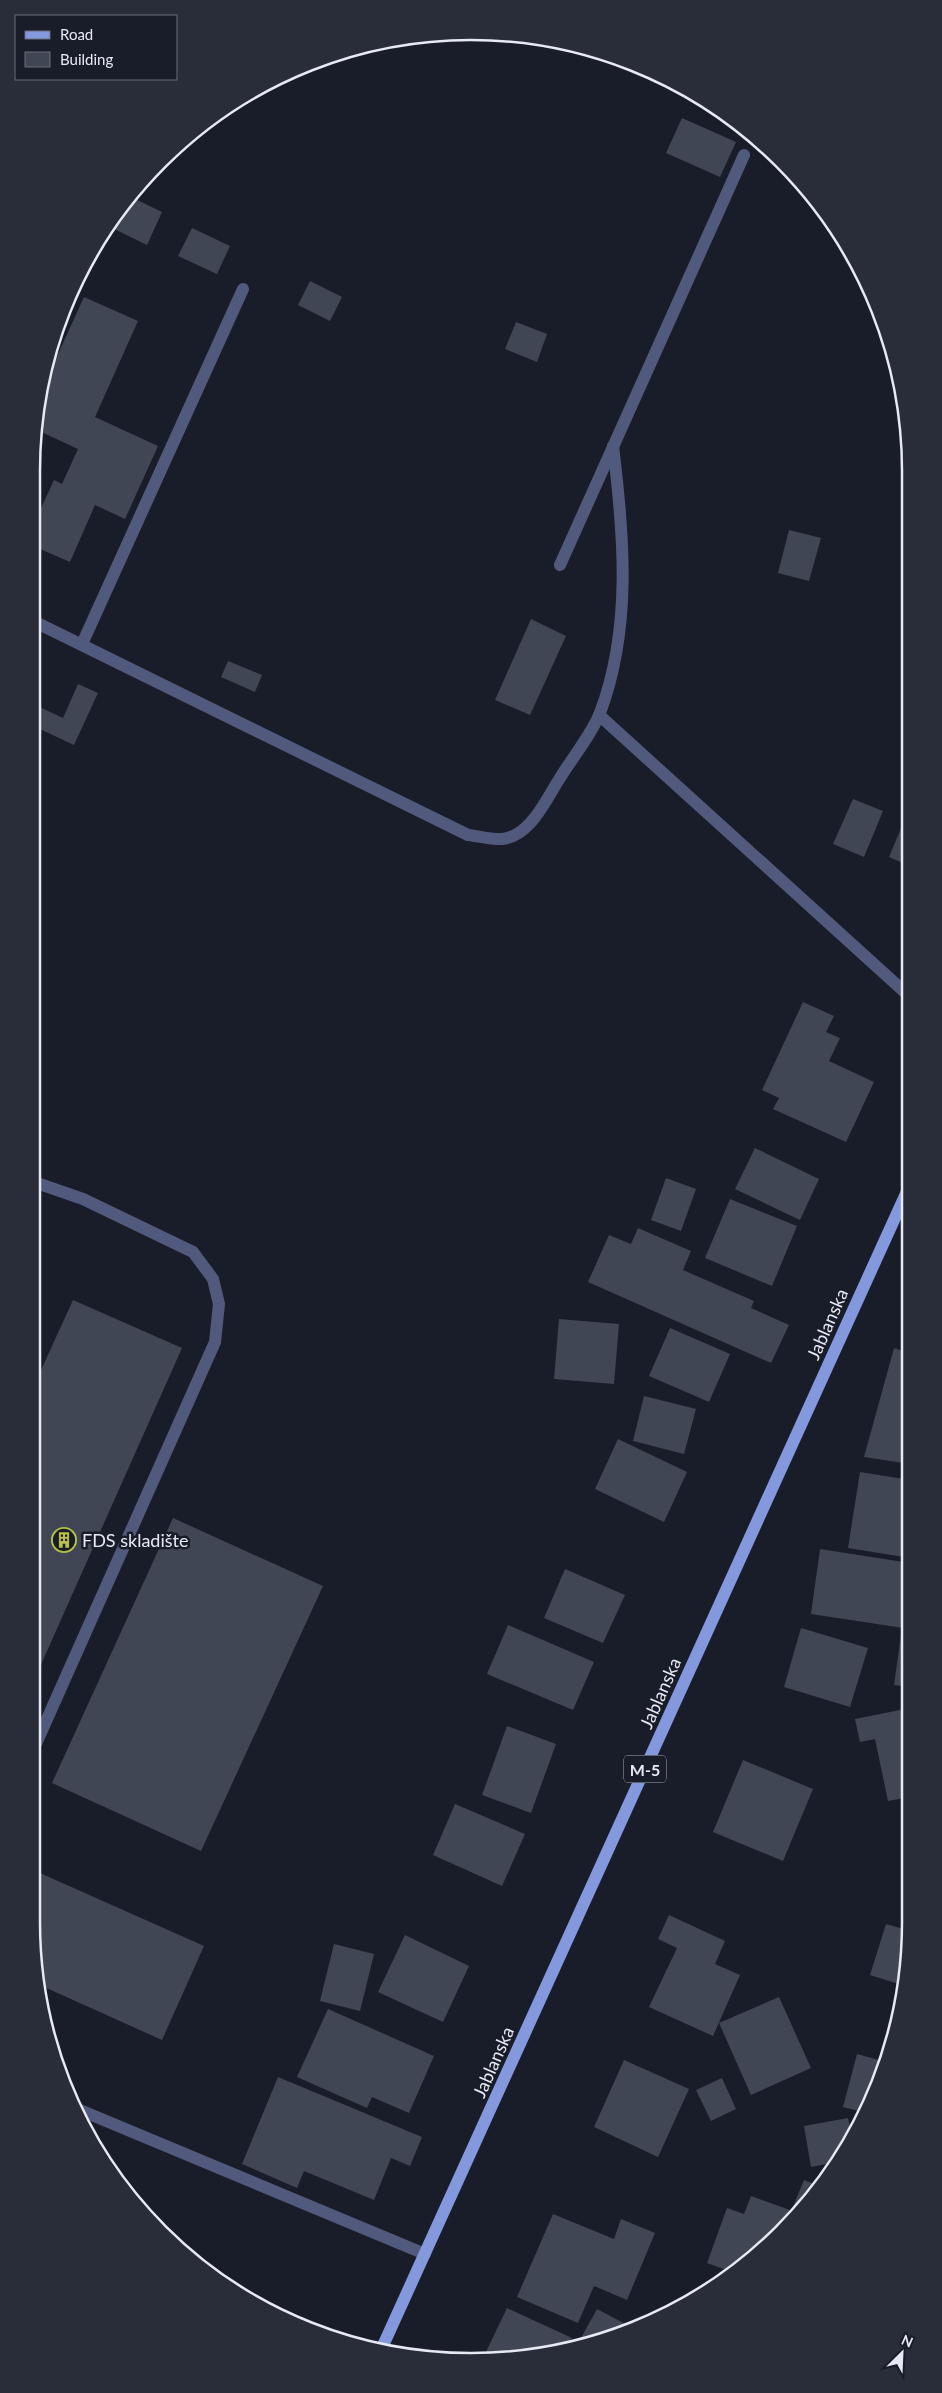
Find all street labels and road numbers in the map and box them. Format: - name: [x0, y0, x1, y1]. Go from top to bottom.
- street label: Jablanska: [802, 1285, 852, 1363]
- street label: Jablanska: [635, 1654, 685, 1732]
- road number: M-5: [624, 1756, 666, 1782]
- street label: Jablanska: [468, 2023, 518, 2101]

